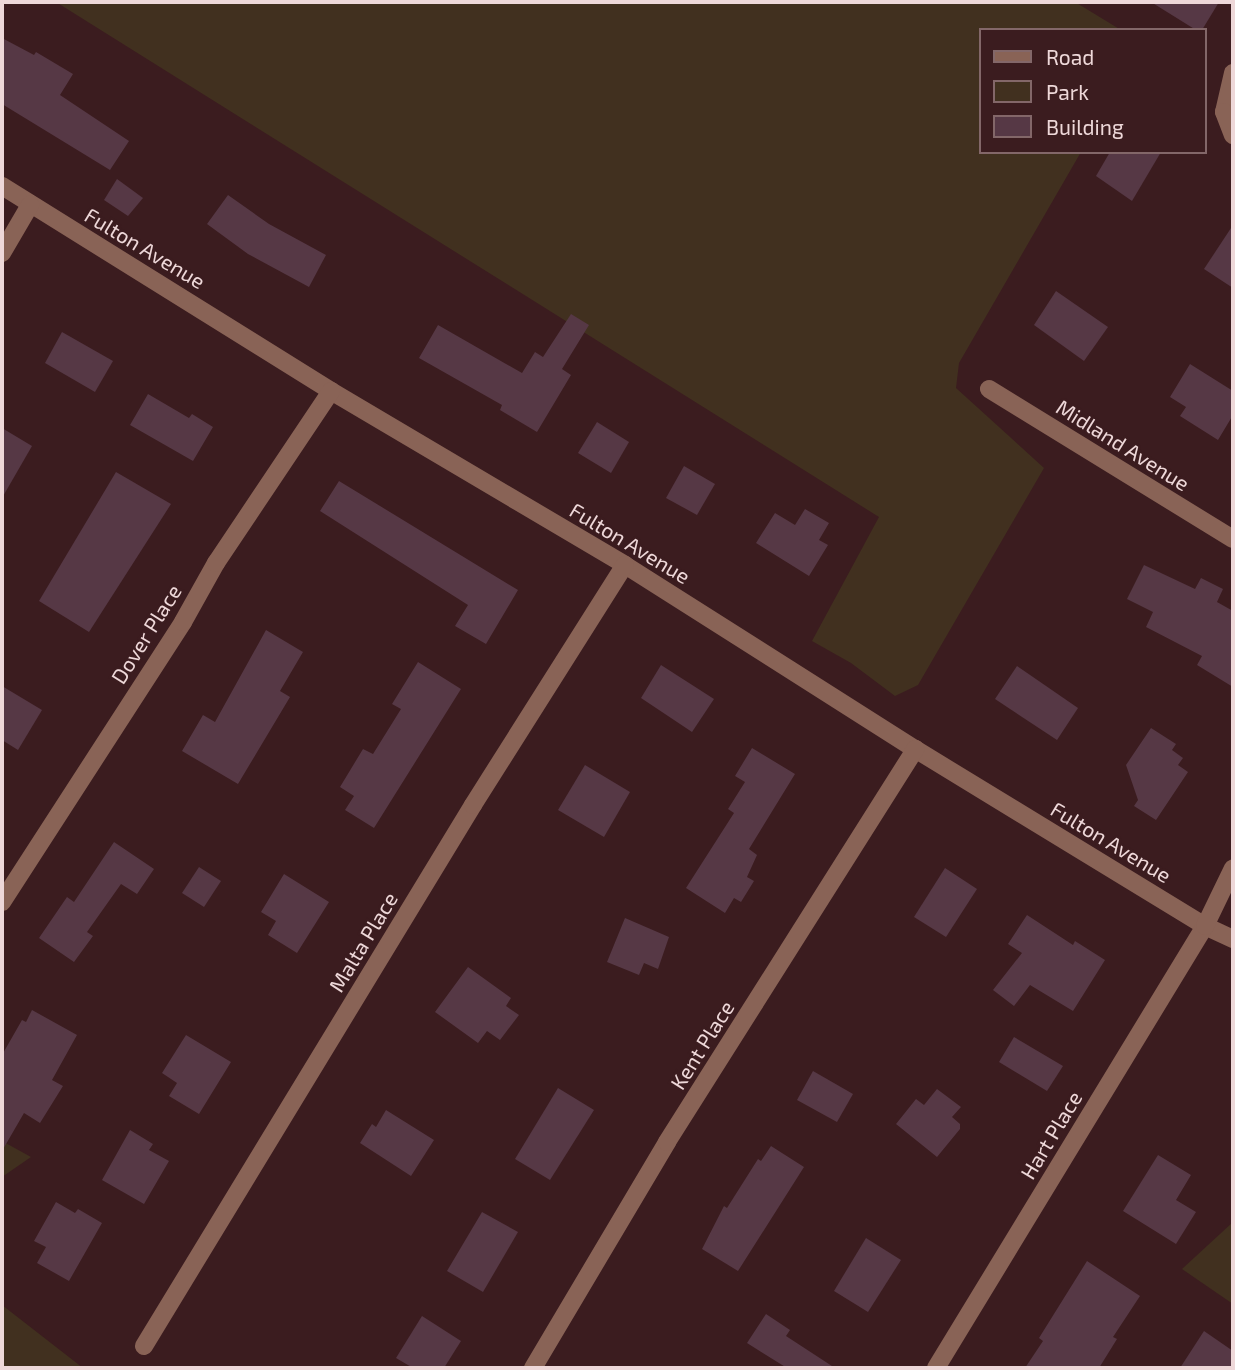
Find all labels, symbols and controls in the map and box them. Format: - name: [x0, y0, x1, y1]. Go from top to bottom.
- legend: [979, 28, 1207, 154]
- text: Road: [1046, 44, 1094, 69]
- text: Park: [1046, 79, 1089, 104]
- text: Building: [1046, 114, 1124, 139]
- street label: Fulton Avenue: [80, 202, 210, 294]
- street label: Midland Avenue: [1052, 394, 1194, 496]
- street label: Fulton Avenue: [565, 497, 695, 589]
- street label: Dover Place: [105, 580, 187, 688]
- street label: Fulton Avenue: [1046, 796, 1176, 888]
- street label: Malta Place: [323, 888, 403, 996]
- street label: Kent Place: [665, 996, 739, 1094]
- street label: Hart Place: [1015, 1086, 1087, 1184]

